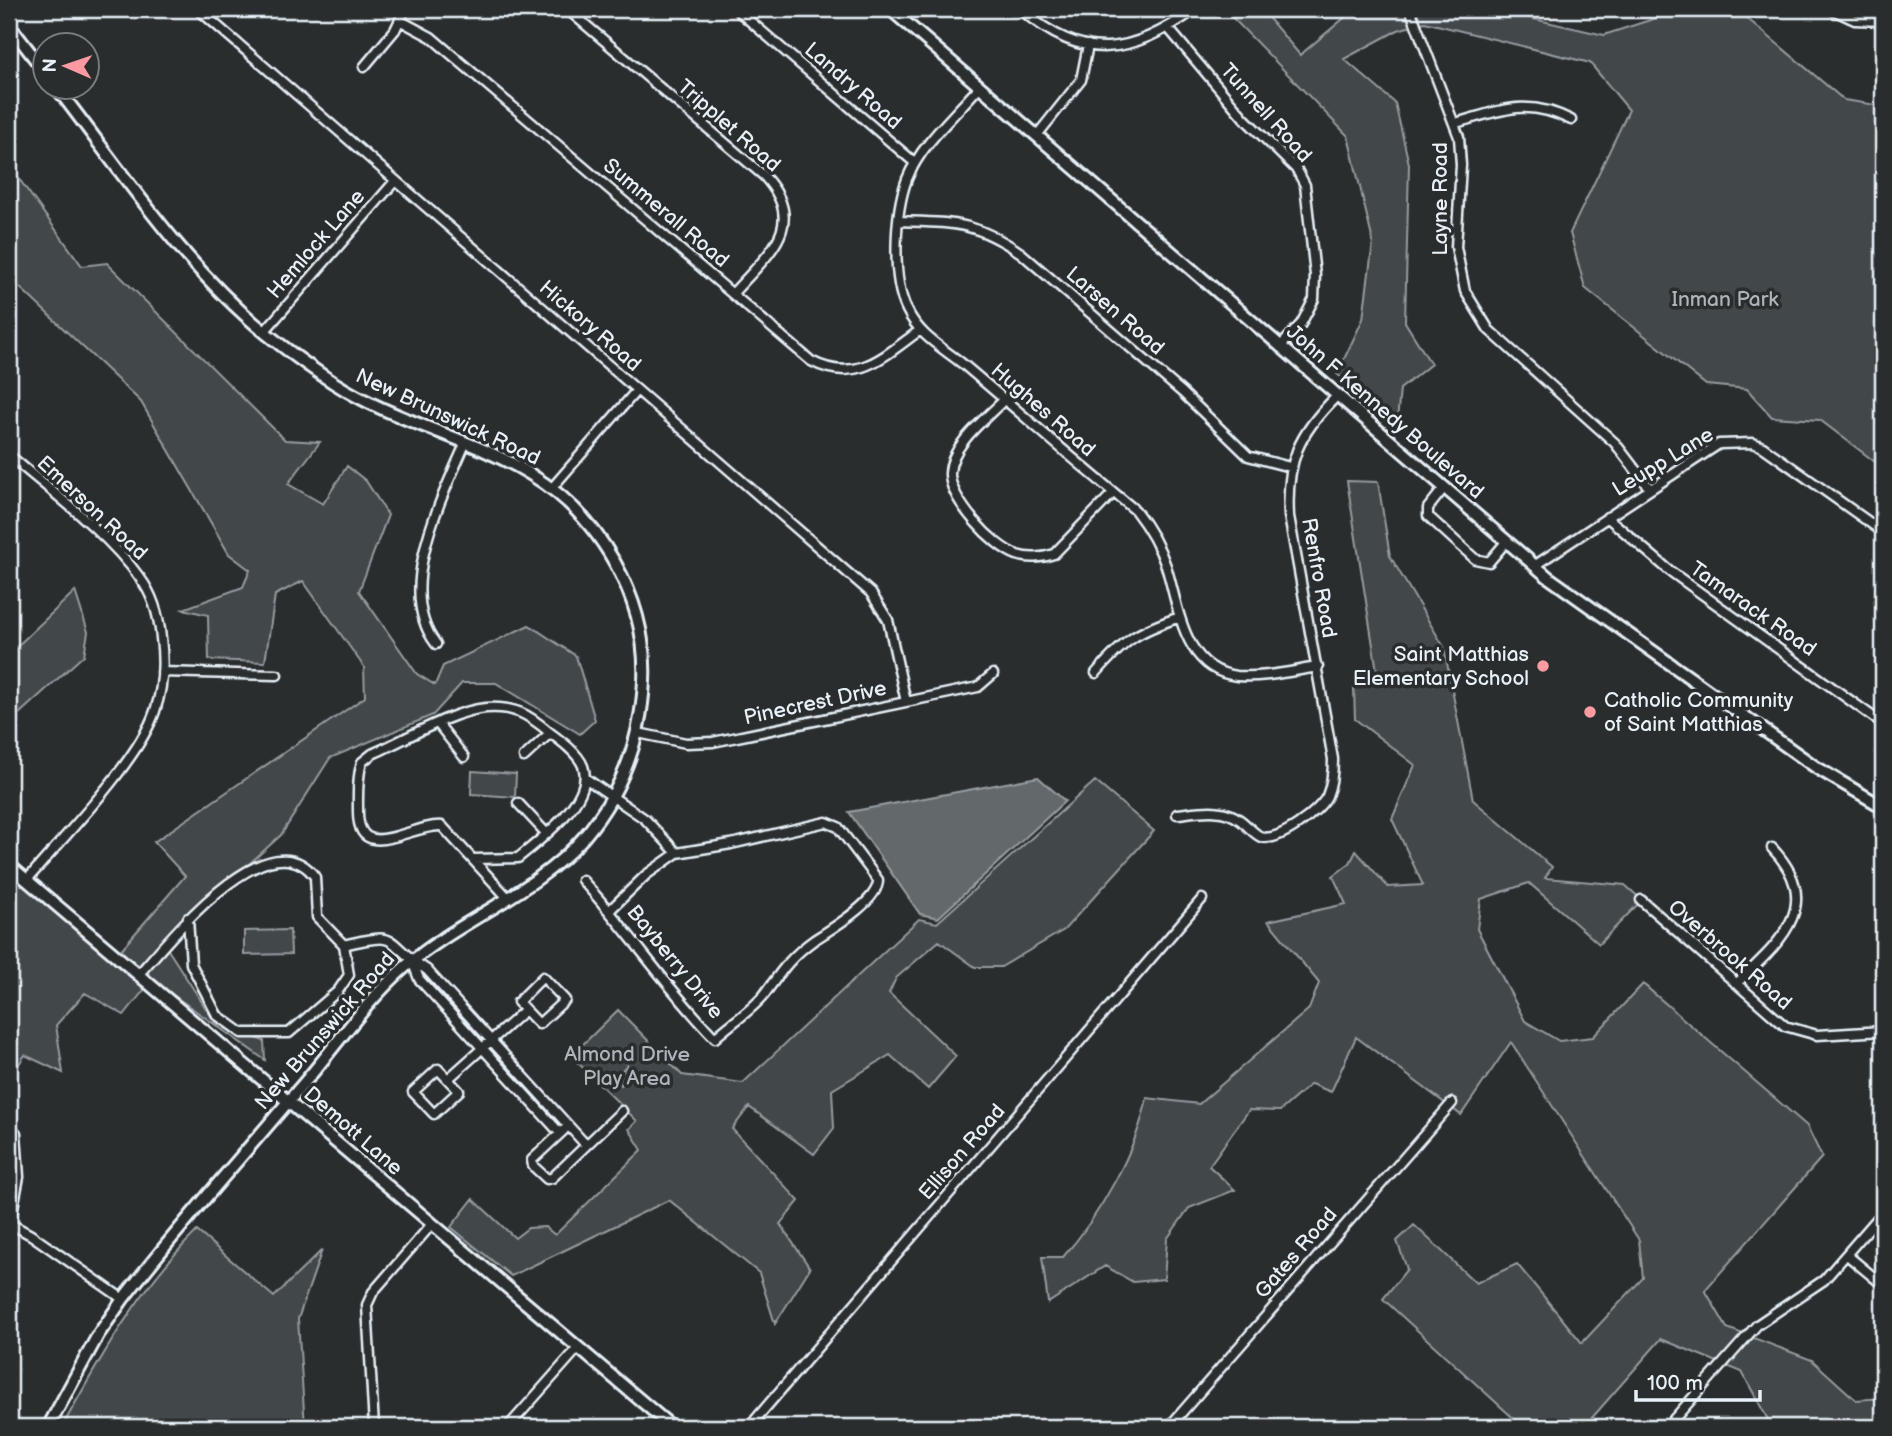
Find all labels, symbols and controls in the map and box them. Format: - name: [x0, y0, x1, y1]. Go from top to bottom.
- north arrow: [32, 32, 102, 102]
- street label: Landry Road: [799, 37, 907, 135]
- text: N: [39, 58, 62, 73]
- street label: Tunnell Road: [1215, 58, 1317, 168]
- street label: Tripplet Road: [672, 74, 786, 178]
- street label: Layne Road: [1428, 142, 1453, 256]
- street label: Summerall Road: [598, 153, 734, 273]
- street label: Hemlock Lane: [262, 184, 370, 304]
- street label: Larsen Road: [1061, 262, 1169, 360]
- street label: Hickory Road: [534, 275, 646, 377]
- park label: Inman Park: [1671, 287, 1779, 312]
- street label: John F Kennedy Boulevard: [1281, 320, 1489, 504]
- street label: Hughes Road: [986, 358, 1100, 462]
- street label: New Brunswick Road: [352, 363, 544, 471]
- street label: Leupp Lane: [1608, 422, 1718, 502]
- street label: Emerson Road: [32, 450, 152, 566]
- street label: Renfro Road: [1296, 516, 1342, 640]
- street label: Tamarack Road: [1685, 556, 1821, 662]
- place label: Saint Matthias Elementary School: [1353, 642, 1529, 691]
- marker: Saint Matthias Elementary School: [1535, 658, 1551, 674]
- street label: Pinecrest Drive: [741, 676, 889, 730]
- place label: Catholic Community of Saint Matthias: [1604, 688, 1794, 737]
- marker: Catholic Community of Saint Matthias: [1582, 704, 1598, 720]
- street label: Overbrook Road: [1663, 895, 1797, 1015]
- street label: Bayberry Drive: [621, 900, 729, 1024]
- street label: New Brunswick Road: [250, 947, 400, 1115]
- park label: Almond Drive Play Area: [564, 1042, 690, 1091]
- street label: Demott Lane: [298, 1081, 408, 1181]
- street label: Ellison Road: [914, 1099, 1010, 1205]
- street label: Gates Road: [1250, 1202, 1342, 1304]
- scale bar: [1636, 1359, 1761, 1403]
- text: 100 m: [1647, 1371, 1703, 1396]

